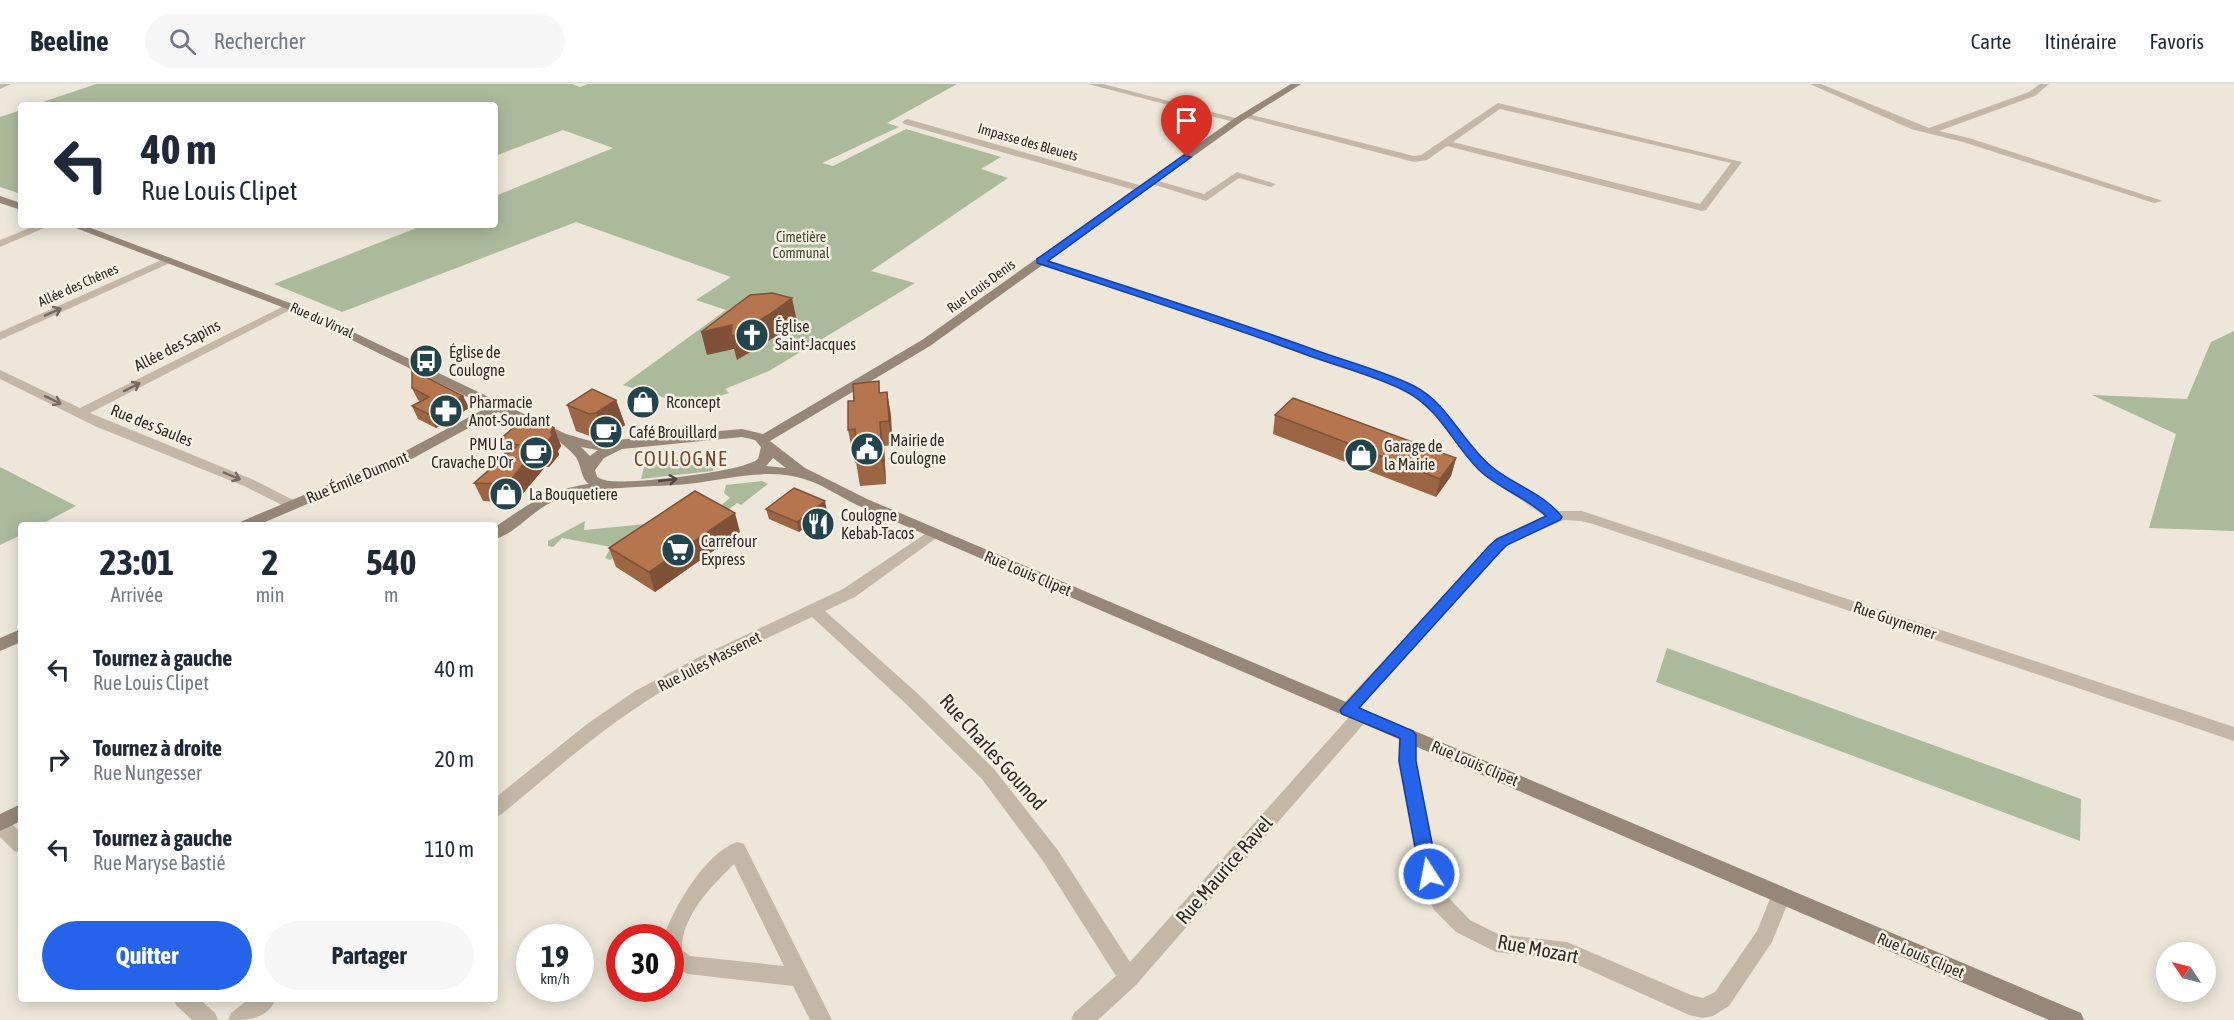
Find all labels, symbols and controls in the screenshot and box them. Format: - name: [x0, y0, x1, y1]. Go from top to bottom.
- search box: [145, 14, 565, 68]
- text: Beeline: [30, 25, 109, 57]
- icon: search: [166, 25, 199, 58]
- text: Rechercher: [214, 28, 305, 54]
- text: Carte: [1971, 29, 2011, 53]
- text: Itinéraire: [2044, 29, 2116, 53]
- text: Favoris: [2149, 29, 2204, 53]
- pin: [1161, 95, 1212, 157]
- icon: arrive: [1170, 104, 1203, 137]
- street label: Impasse des Bleuets: [976, 120, 1080, 164]
- text: 40 m: [141, 125, 216, 173]
- icon: left: [42, 126, 120, 204]
- text: Rue Louis Clipet: [141, 175, 297, 206]
- park label: Cimetière Communal: [773, 229, 830, 261]
- street label: Rue Louis Denis: [944, 256, 1018, 316]
- street label: Allée des Chênes: [35, 260, 121, 310]
- street label: Rue du Virval: [288, 299, 356, 341]
- one-way arrow: [44, 306, 62, 317]
- street label: Allée des Sapins: [131, 315, 224, 375]
- church icon: Église Saint-Jacques: [734, 317, 770, 353]
- place label: Église Saint-Jacques: [775, 317, 856, 354]
- bus stop icon: Église de Coulogne: [408, 343, 444, 379]
- place label: Église de Coulogne: [449, 343, 505, 380]
- one-way arrow: [123, 380, 141, 392]
- shop icon: Rconcept: [625, 384, 661, 420]
- pharmacy icon: Pharmacie Anot-Soudant: [428, 393, 464, 429]
- place label: Pharmacie Anot-Soudant: [469, 393, 550, 429]
- place label: Rconcept: [666, 393, 721, 412]
- one-way arrow: [43, 395, 61, 406]
- street label: Rue des Saules: [108, 400, 196, 450]
- cafe icon: Café Brouillard: [588, 414, 624, 450]
- place label: Café Brouillard: [629, 423, 717, 441]
- public building icon: Mairie de Coulogne: [849, 431, 885, 467]
- place label: Mairie de Coulogne: [890, 431, 946, 468]
- place label: PMU La Cravache D'Or: [431, 435, 513, 471]
- cafe icon: PMU La Cravache D'Or: [518, 435, 554, 471]
- shop icon: Garage de la Mairie: [1343, 437, 1379, 473]
- place label: Garage de la Mairie: [1384, 437, 1443, 473]
- street label: Rue Émile Dumont: [303, 447, 411, 507]
- district label: COULOGNE: [634, 447, 728, 470]
- one-way arrow: [223, 470, 241, 482]
- one-way arrow: [658, 474, 677, 485]
- shop icon: La Bouquetiere: [488, 476, 524, 512]
- place label: La Bouquetiere: [529, 485, 618, 504]
- restaurant icon: Coulogne Kebab-Tacos: [800, 506, 836, 542]
- place label: Coulogne Kebab-Tacos: [841, 506, 914, 542]
- supermarket icon: Carrefour Express: [660, 532, 696, 568]
- place label: Carrefour Express: [701, 532, 757, 569]
- text: 23:01: [99, 541, 174, 583]
- text: 2: [262, 541, 278, 583]
- text: 540: [366, 541, 417, 583]
- street label: Rue Louis Clipet: [981, 547, 1075, 600]
- text: Arrivée: [111, 583, 163, 606]
- text: min: [256, 583, 284, 606]
- text: m: [384, 583, 398, 606]
- street label: Rue Guynemer: [1851, 597, 1939, 644]
- street label: Rue Jules Massenet: [654, 627, 764, 695]
- text: Tournez à gauche: [93, 645, 232, 671]
- icon: left: [42, 653, 75, 686]
- text: 40 m: [434, 656, 474, 682]
- text: Rue Louis Clipet: [93, 671, 209, 694]
- street label: Rue Charles Gounod: [935, 689, 1051, 814]
- text: Tournez à droite: [93, 735, 222, 761]
- street label: Rue Louis Clipet: [1428, 737, 1522, 790]
- icon: right: [42, 743, 75, 776]
- text: 20 m: [434, 746, 474, 772]
- text: Rue Nungesser: [93, 761, 202, 784]
- street label: Rue Maurice Ravel: [1171, 811, 1277, 928]
- text: Tournez à gauche: [93, 825, 232, 851]
- icon: left: [42, 833, 75, 866]
- text: 110 m: [424, 836, 474, 862]
- position arrow: [1397, 842, 1461, 906]
- text: Rue Maryse Bastié: [93, 851, 225, 874]
- button: Quitter: [42, 921, 252, 990]
- button: Partager: [264, 921, 474, 990]
- speed limit sign: 30: [606, 924, 684, 1002]
- street label: Rue Mozart: [1496, 929, 1581, 968]
- street label: Rue Louis Clipet: [1874, 929, 1968, 982]
- text: 19: [541, 939, 569, 973]
- north arrow: [2156, 942, 2216, 1002]
- map controls: [2156, 942, 2216, 1002]
- text: km/h: [540, 970, 570, 987]

